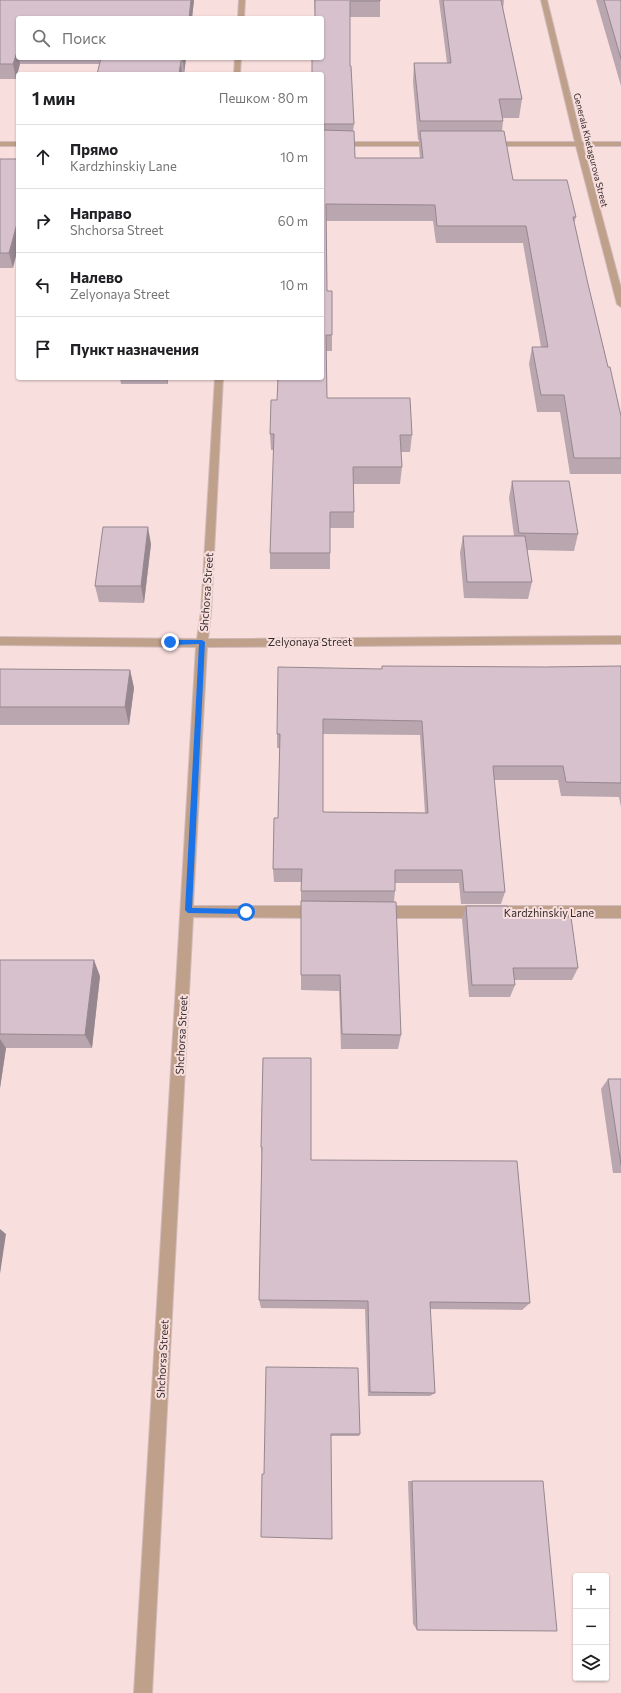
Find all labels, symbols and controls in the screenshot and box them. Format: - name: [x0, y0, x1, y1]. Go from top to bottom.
- search box: [16, 16, 324, 60]
- icon: search: [30, 27, 52, 49]
- text: Поиск: [62, 29, 106, 47]
- text: 1 мин: [32, 88, 75, 109]
- text: Пешком · 80 m: [219, 90, 308, 106]
- street label: Generala Khetagurova Street: [571, 92, 611, 209]
- text: Прямо: [70, 140, 118, 158]
- icon: ahead: [32, 146, 54, 168]
- text: 10 m: [280, 149, 308, 165]
- text: Kardzhinskiy Lane: [70, 158, 177, 174]
- text: Направо: [70, 204, 132, 222]
- icon: right: [32, 210, 54, 232]
- text: 60 m: [278, 213, 308, 229]
- text: Shchorsa Street: [70, 222, 164, 238]
- text: Налево: [70, 268, 123, 286]
- icon: left: [32, 274, 54, 296]
- text: 10 m: [280, 277, 308, 293]
- text: Zelyonaya Street: [70, 286, 170, 302]
- icon: arrive: [32, 338, 54, 360]
- text: Пункт назначения: [70, 340, 199, 358]
- street label: Shchorsa Street: [197, 552, 215, 632]
- route end: [161, 633, 179, 651]
- street label: Zelyonaya Street: [268, 635, 353, 648]
- route start: [237, 903, 255, 921]
- street label: Kardzhinskiy Lane: [504, 906, 594, 919]
- street label: Shchorsa Street: [172, 995, 190, 1075]
- street label: Shchorsa Street: [153, 1319, 171, 1399]
- map controls: [573, 1573, 609, 1681]
- button: +: [573, 1573, 609, 1609]
- button: −: [573, 1609, 609, 1645]
- button: layers: [573, 1645, 609, 1681]

